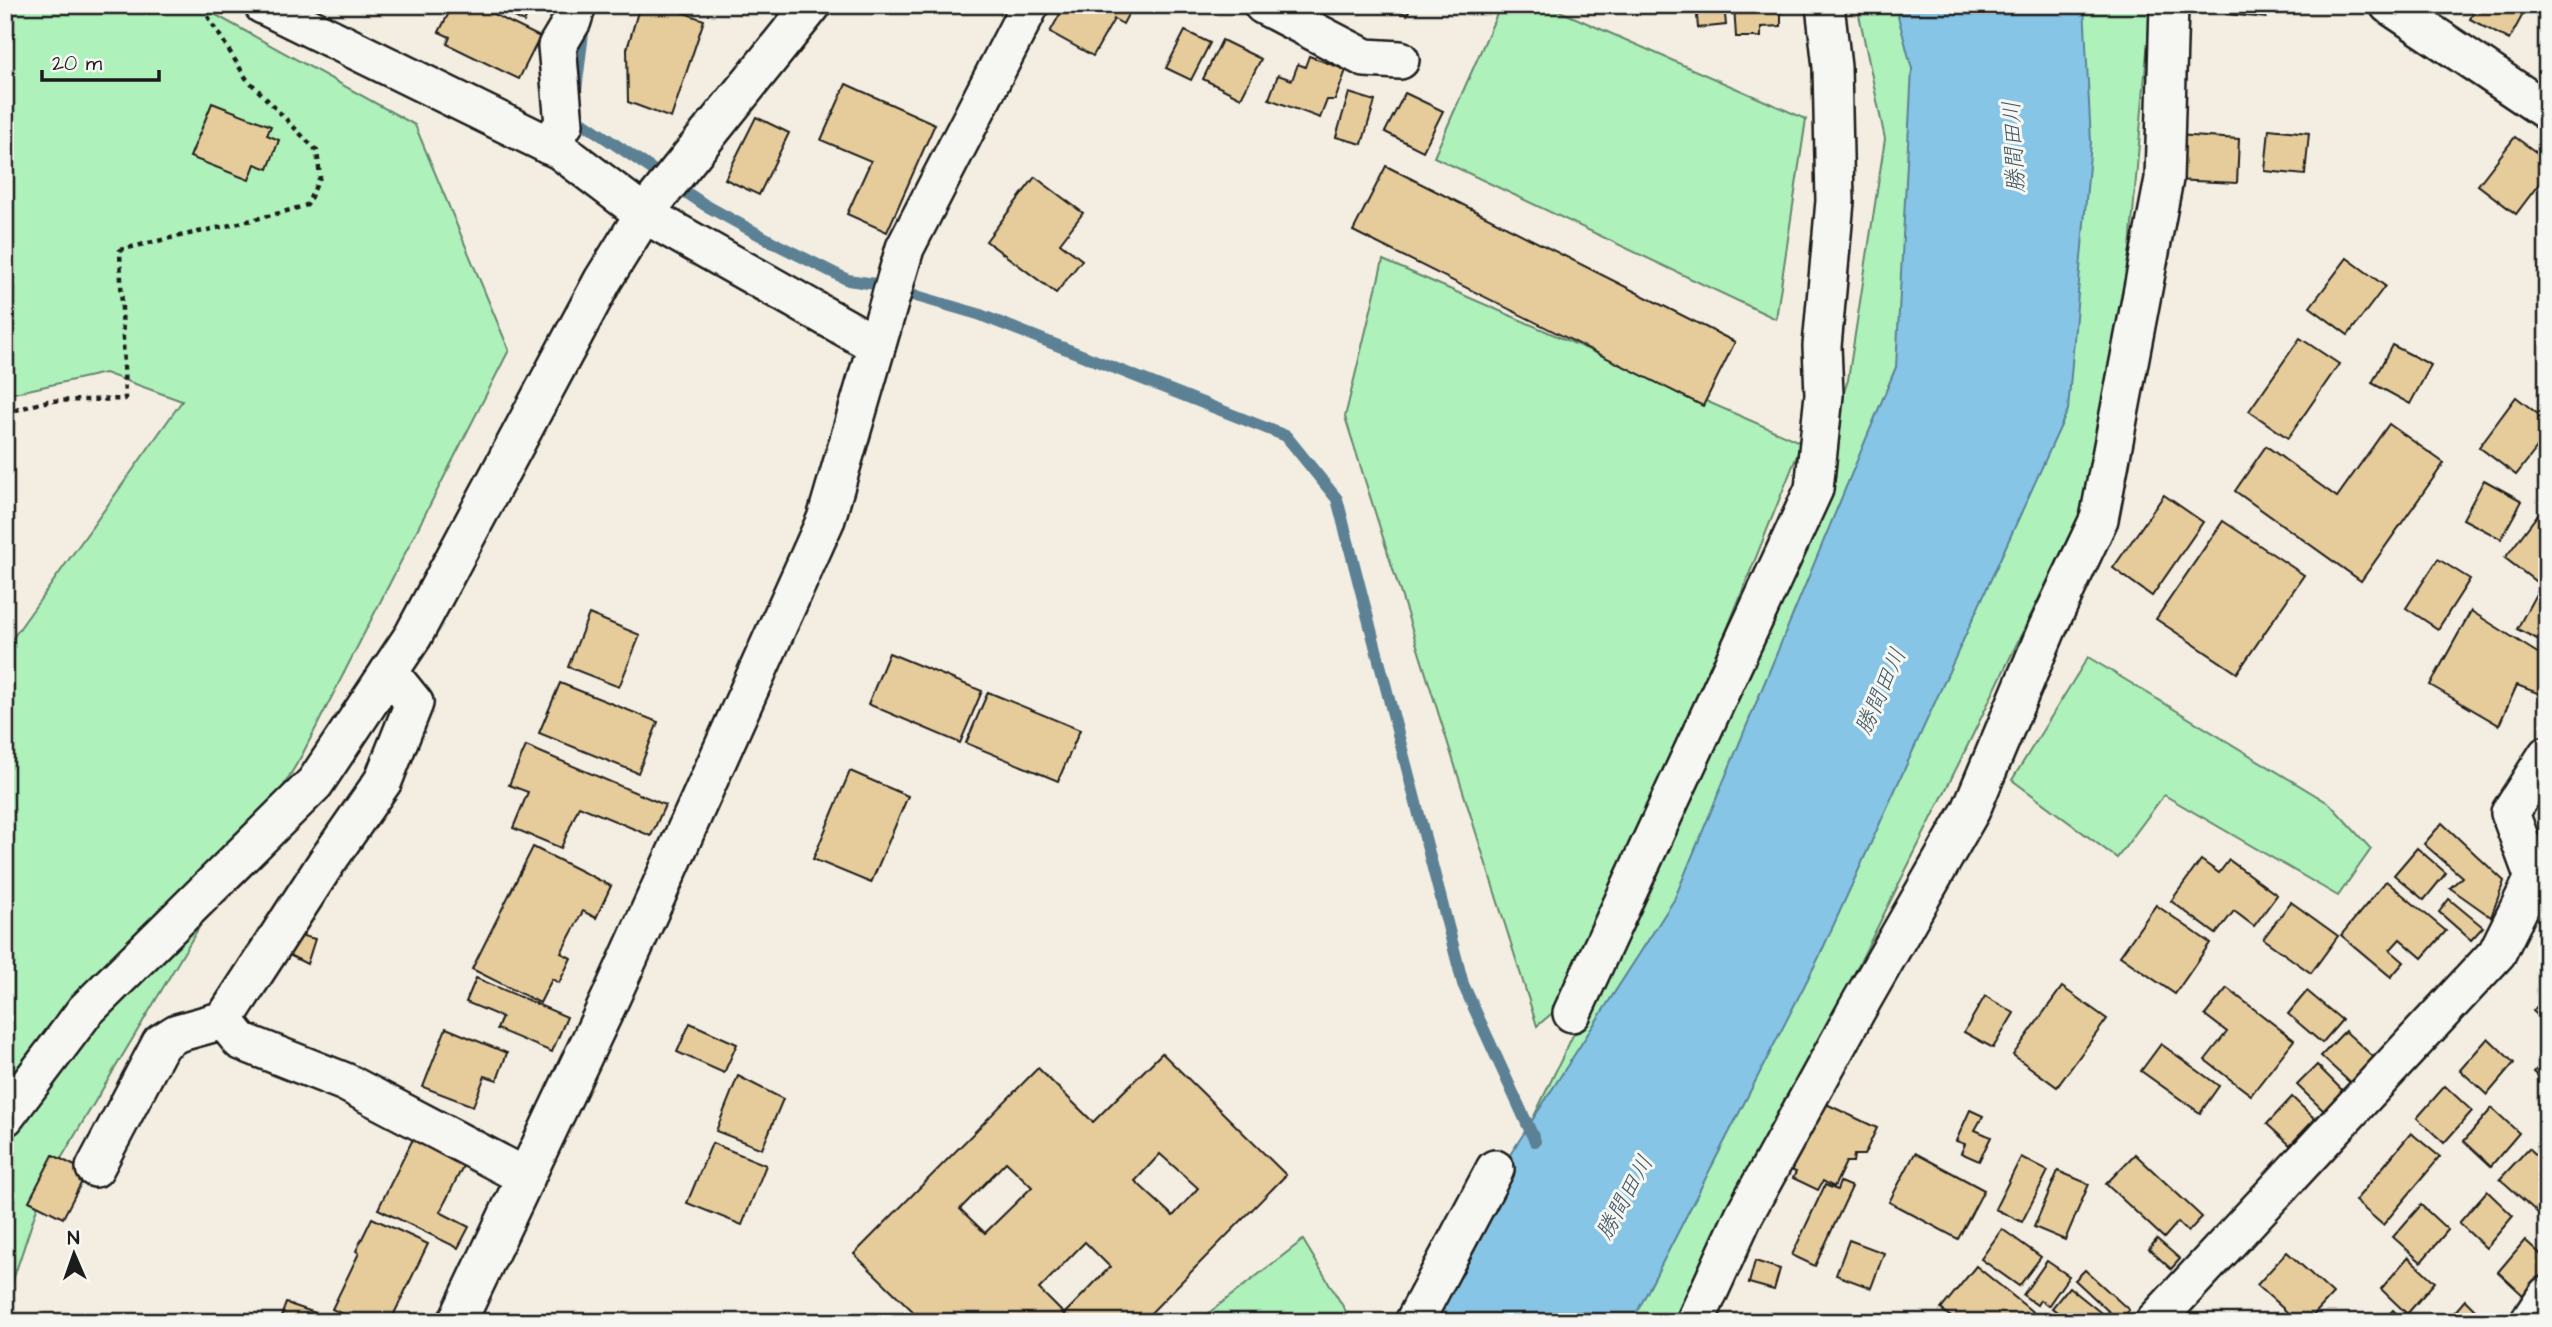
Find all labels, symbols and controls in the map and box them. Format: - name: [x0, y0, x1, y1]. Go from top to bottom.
- scale bar: [42, 38, 159, 82]
- text: 20 m: [52, 49, 103, 78]
- water label: 勝間田川: [1996, 100, 2032, 194]
- water label: 勝間田川: [1848, 643, 1914, 740]
- water label: 勝間田川: [1589, 1149, 1661, 1245]
- north arrow: [38, 1218, 108, 1288]
- text: N: [67, 1225, 80, 1252]

